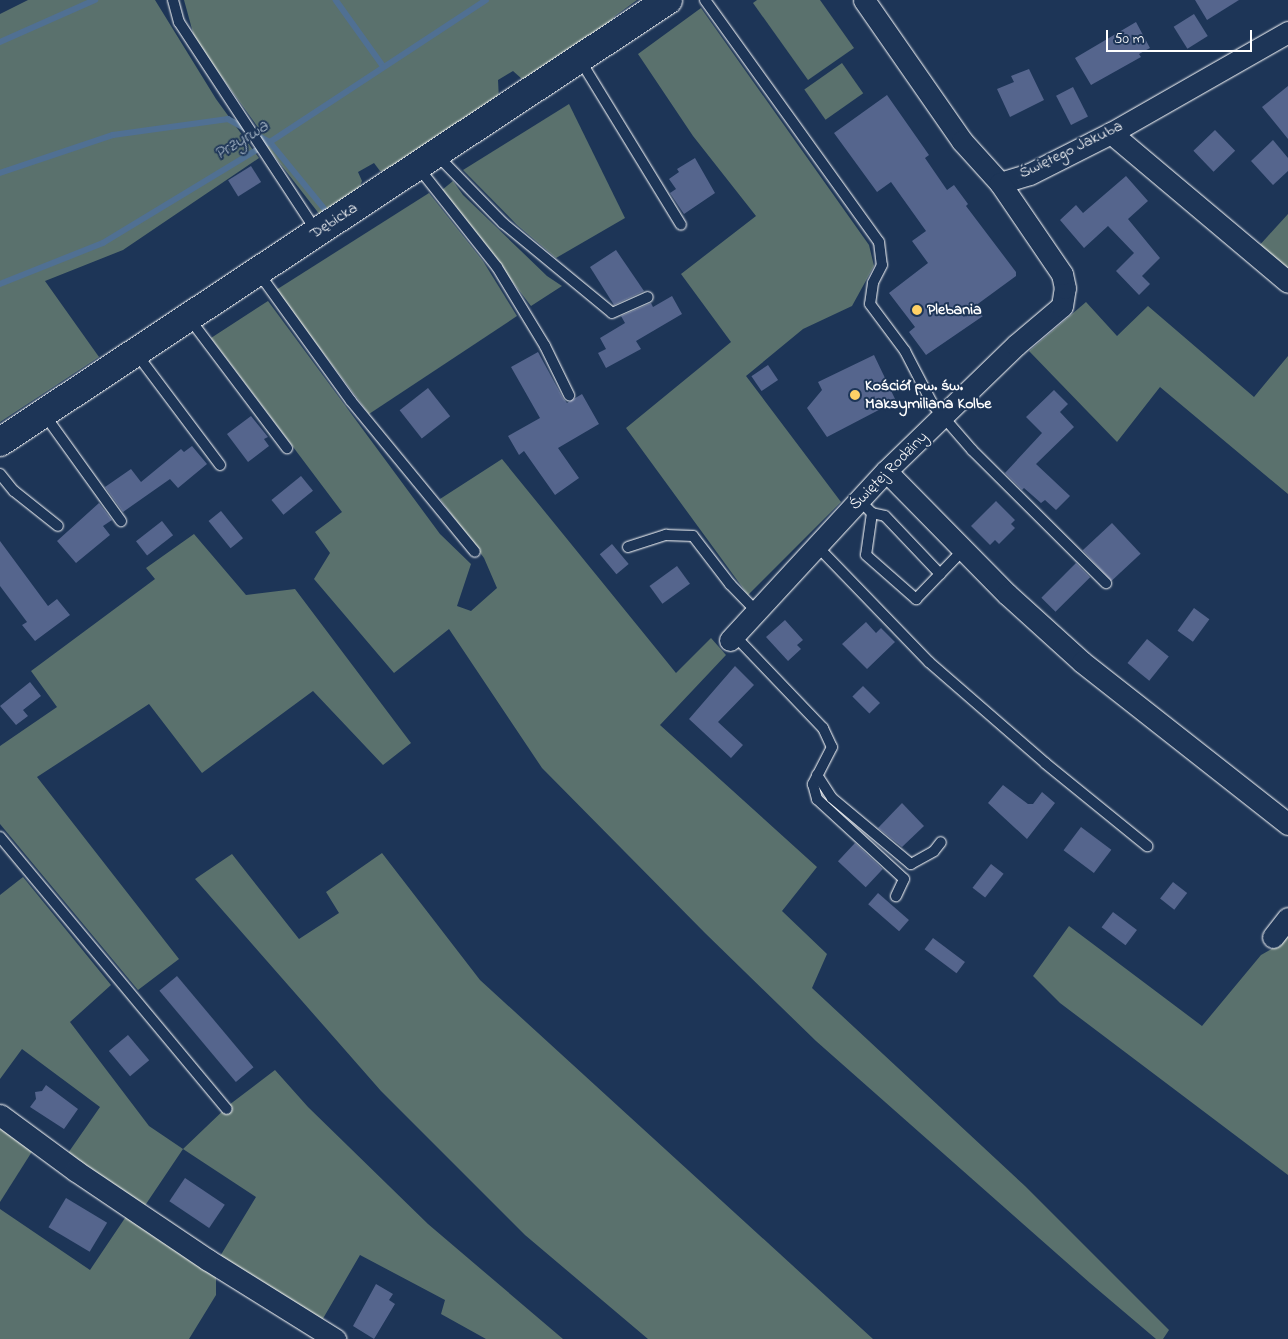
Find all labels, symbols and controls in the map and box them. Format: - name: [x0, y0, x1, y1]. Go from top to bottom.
- scale bar: [1108, 20, 1254, 52]
- text: 50 m: [1114, 28, 1144, 50]
- water label: Przyrwa: [211, 116, 273, 166]
- street label: Świętego Jakuba: [1016, 117, 1126, 183]
- street label: Dębicka: [307, 199, 361, 243]
- place label: Plebania: [927, 300, 982, 320]
- marker: Plebania: [911, 304, 923, 316]
- place label: Kościół pw. św. Maksymiliana Kolbe: [865, 376, 991, 414]
- marker: Kościół pw. św. Maksymiliana Kolbe: [849, 389, 861, 401]
- street label: Świętej Rodziny: [846, 428, 932, 514]

